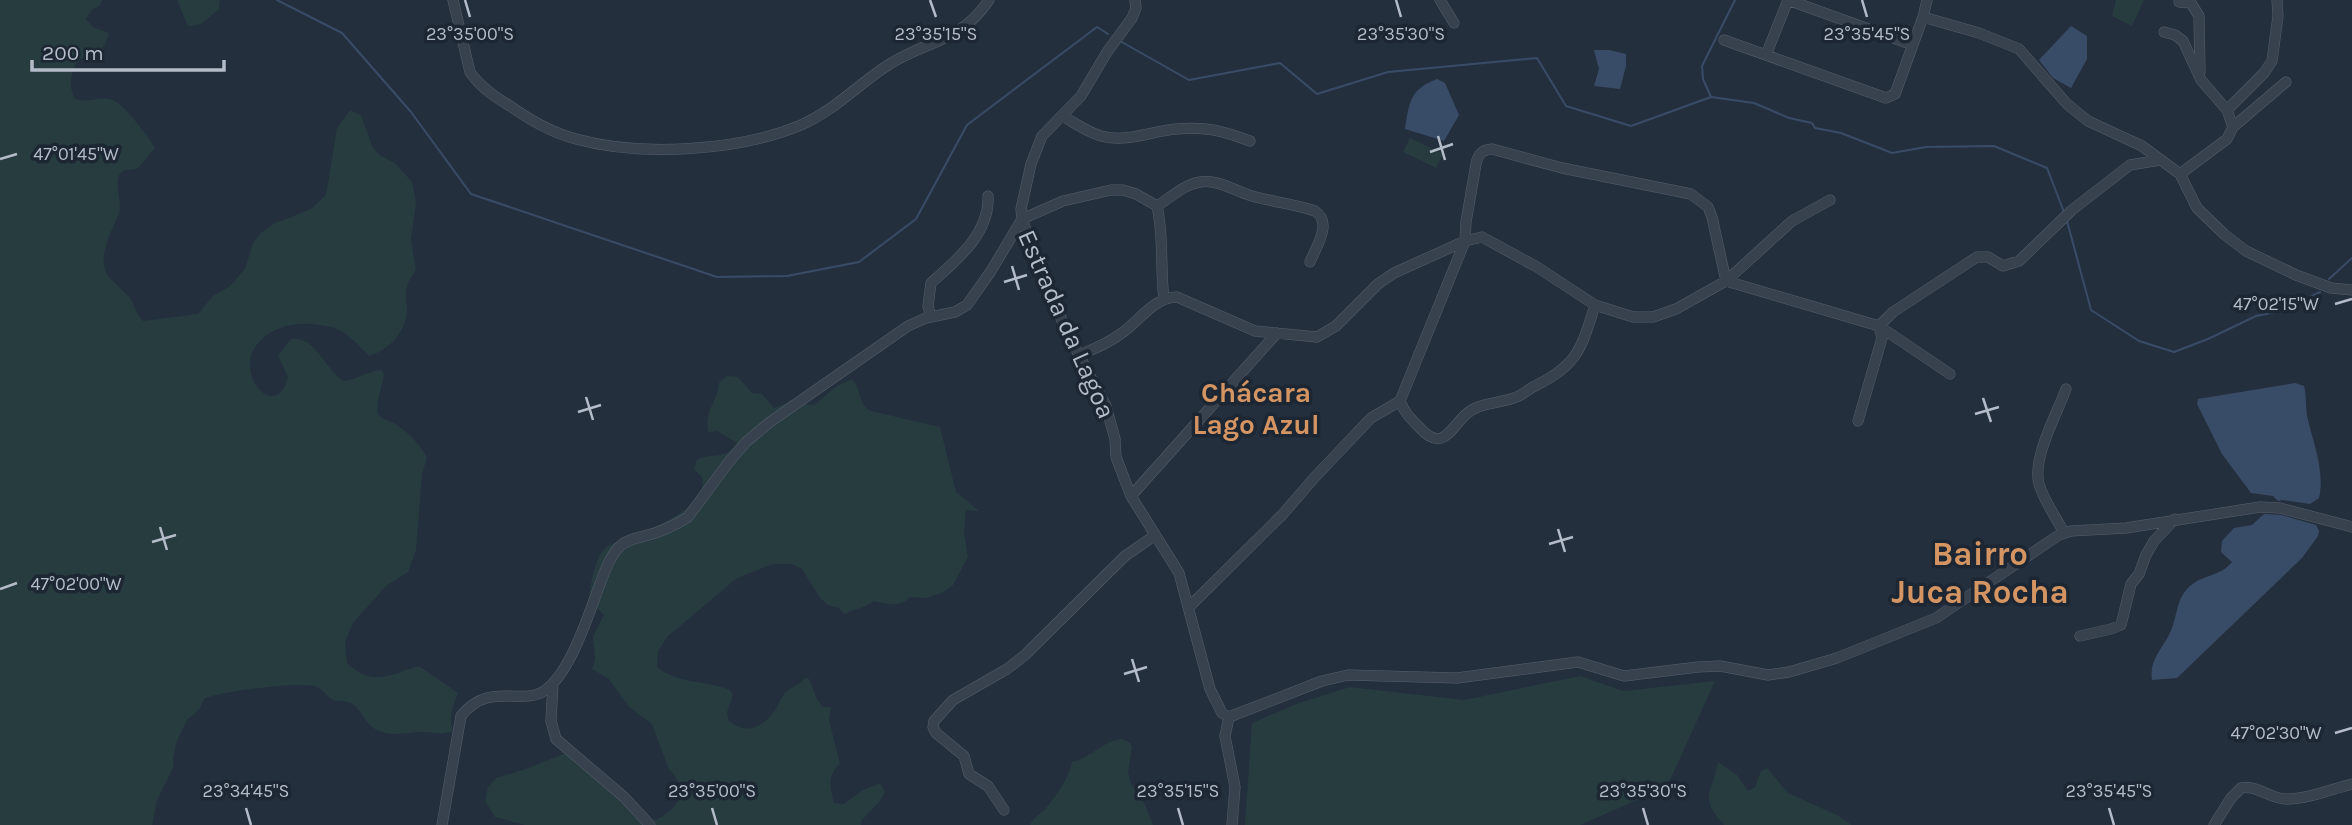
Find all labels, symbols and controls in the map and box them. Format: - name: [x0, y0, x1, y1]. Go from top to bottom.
- text: 23°35'00"S: [426, 23, 514, 45]
- text: 23°35'15"S: [895, 23, 977, 45]
- text: 23°35'30"S: [1357, 23, 1445, 45]
- text: 23°35'45"S: [1824, 23, 1911, 45]
- scale bar: [32, 28, 224, 72]
- text: 200 m: [42, 41, 104, 65]
- text: 47°01'45"W: [33, 143, 119, 165]
- street label: Estrada da Lagoa: [1011, 225, 1122, 423]
- text: 47°02'15"W: [2233, 293, 2319, 315]
- district label: Chácara Lago Azul: [1193, 376, 1319, 441]
- district label: Bairro Juca Rocha: [1891, 535, 2069, 611]
- text: 47°02'00"W: [30, 573, 122, 595]
- text: 47°02'30"W: [2230, 722, 2322, 744]
- text: 23°34'45"S: [203, 780, 289, 802]
- text: 23°35'00"S: [668, 780, 756, 802]
- text: 23°35'15"S: [1137, 780, 1219, 802]
- text: 23°35'30"S: [1599, 780, 1687, 802]
- text: 23°35'45"S: [2066, 780, 2153, 802]

